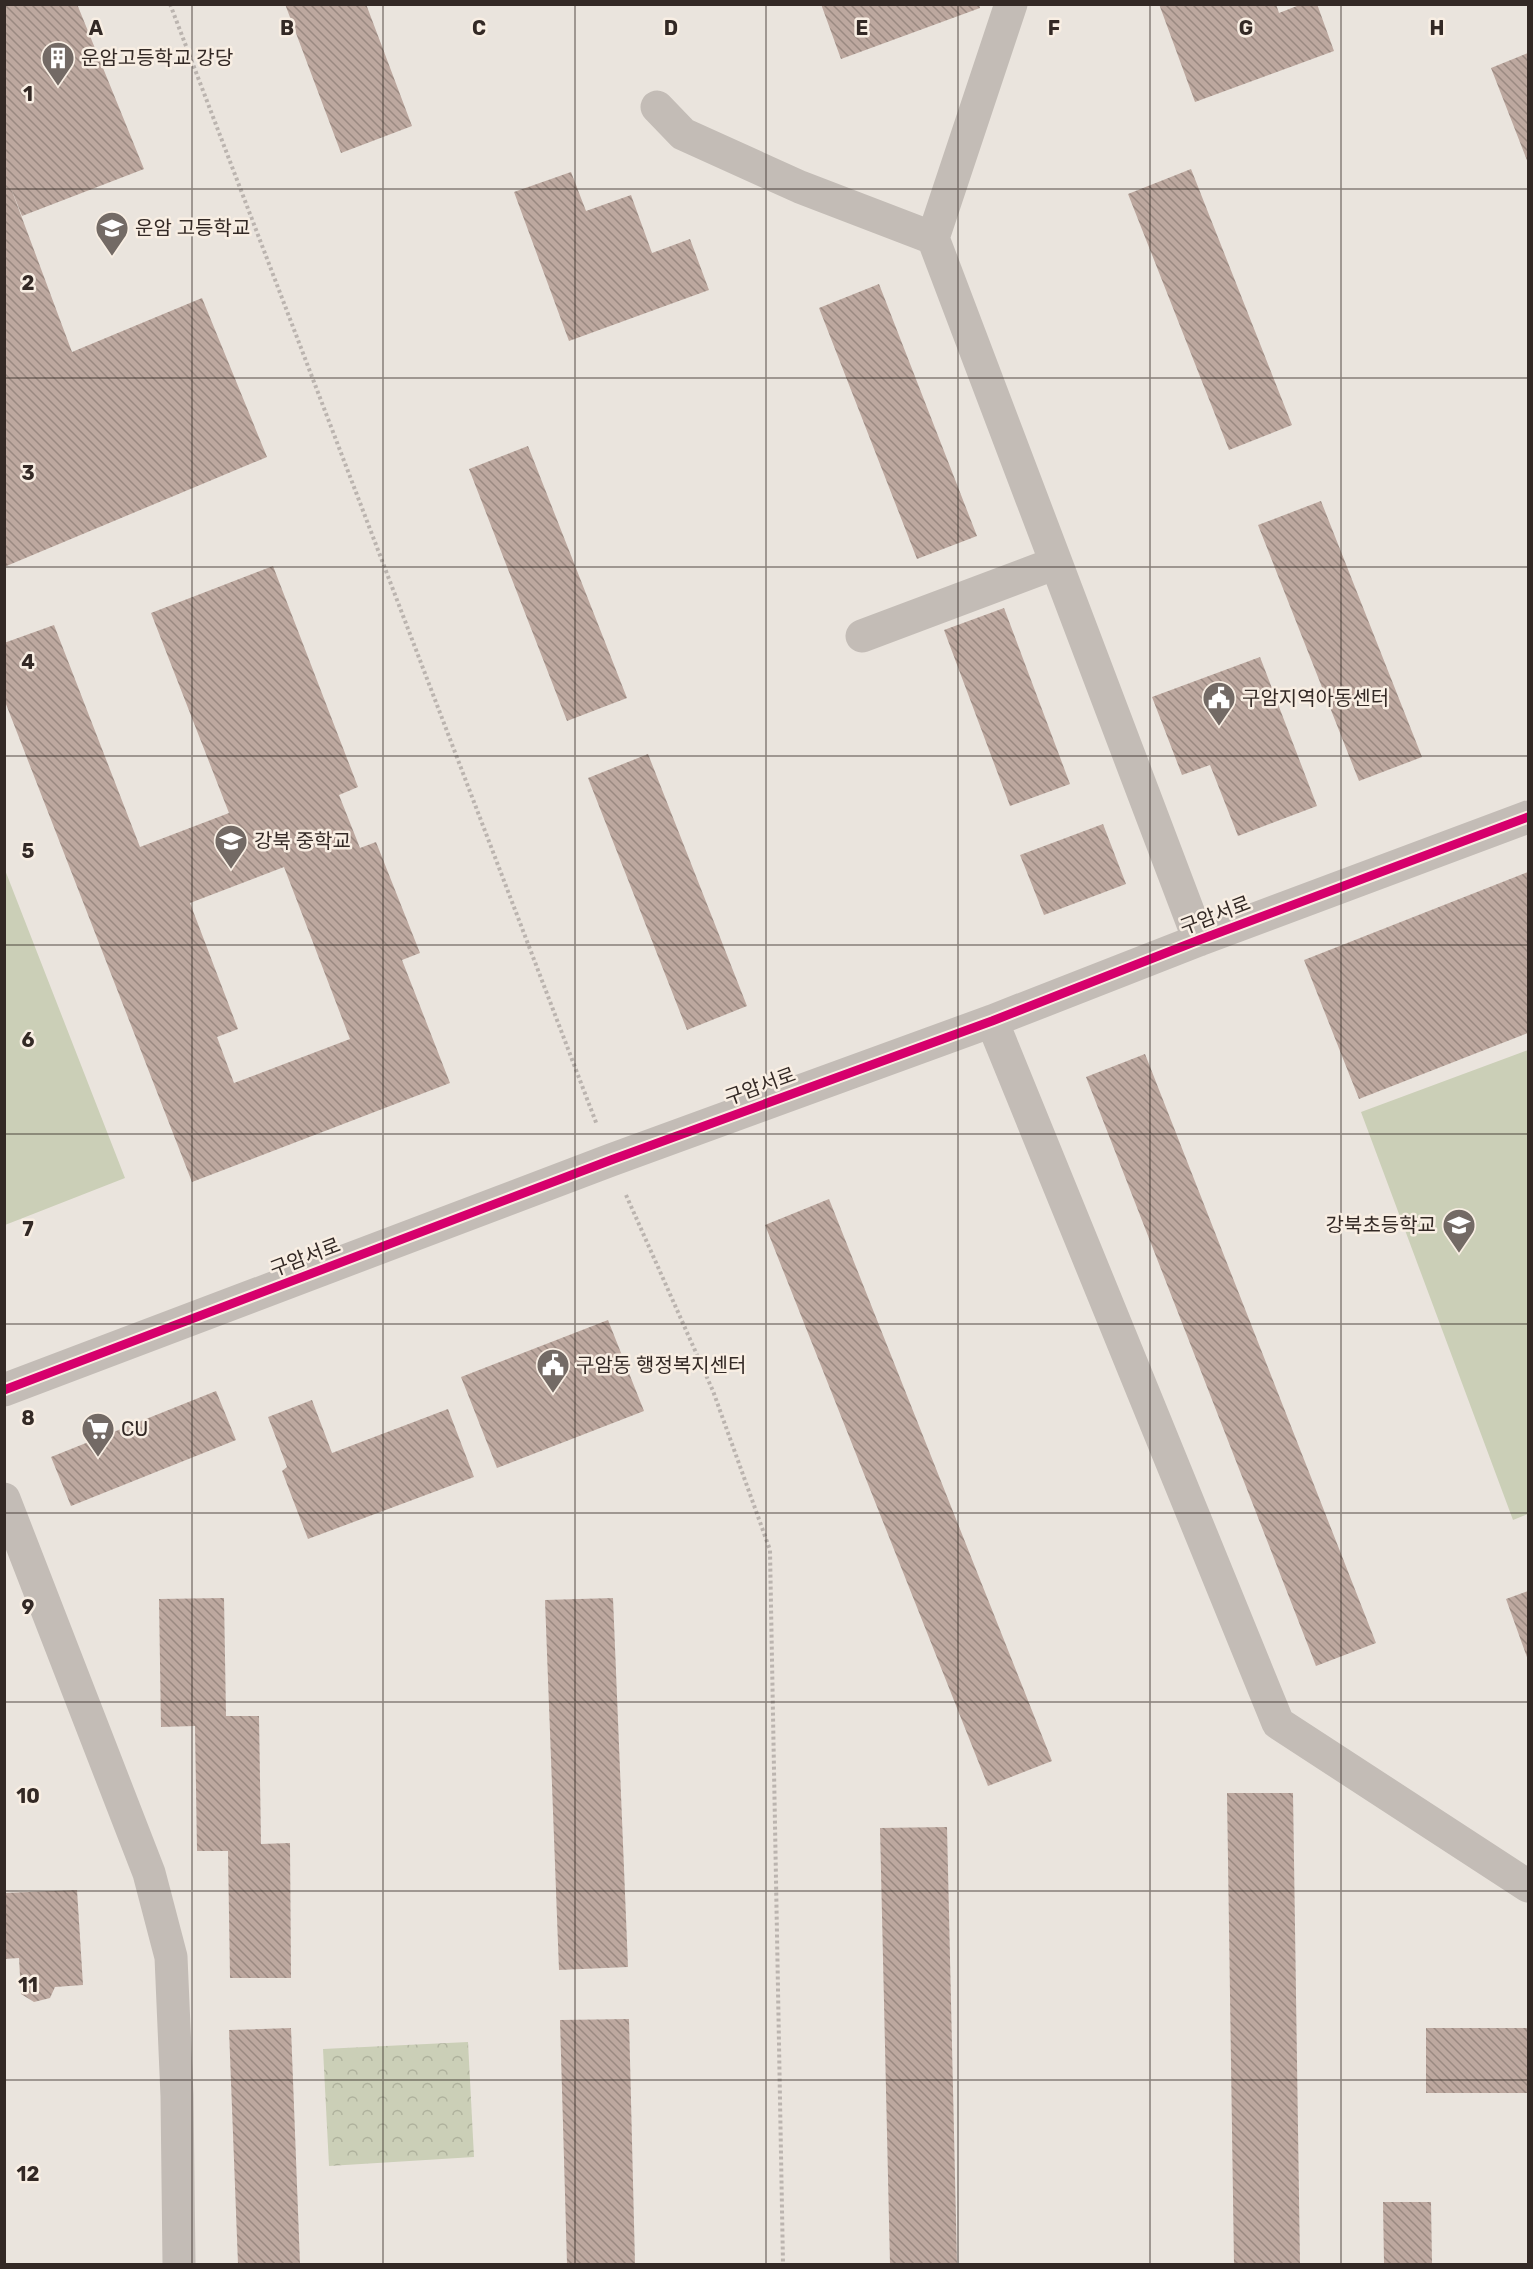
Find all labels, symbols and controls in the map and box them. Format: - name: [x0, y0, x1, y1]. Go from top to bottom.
- text: A: [89, 16, 104, 40]
- text: B: [280, 16, 294, 40]
- text: C: [472, 16, 486, 40]
- text: D: [664, 16, 678, 40]
- text: E: [856, 16, 868, 40]
- text: F: [1048, 16, 1060, 40]
- text: G: [1239, 16, 1253, 40]
- text: H: [1430, 16, 1444, 40]
- building icon: 운암고등학교 강당: [40, 40, 76, 87]
- place label: 운암고등학교 강당: [81, 46, 233, 70]
- text: 1: [23, 82, 33, 106]
- school or university icon: 운암 고등학교: [94, 210, 130, 257]
- place label: 운암 고등학교: [135, 216, 250, 240]
- text: 2: [22, 271, 35, 295]
- text: 3: [21, 461, 35, 485]
- text: 4: [21, 650, 35, 674]
- public building icon: 구암지역아동센터: [1201, 680, 1237, 727]
- place label: 구암지역아동센터: [1242, 686, 1389, 710]
- school or university icon: 강북 중학교: [213, 823, 249, 870]
- place label: 강북 중학교: [254, 829, 351, 853]
- text: 5: [22, 839, 35, 863]
- street label: 구암서로: [1176, 891, 1254, 939]
- text: 6: [21, 1028, 35, 1052]
- street label: 구암서로: [721, 1062, 799, 1110]
- school or university icon: 강북초등학교: [1441, 1207, 1477, 1254]
- place label: 강북초등학교: [1326, 1213, 1436, 1237]
- text: 7: [22, 1217, 34, 1241]
- street label: 구암서로: [266, 1233, 344, 1281]
- public building icon: 구암동 행정복지센터: [535, 1347, 571, 1394]
- place label: 구암동 행정복지센터: [576, 1353, 747, 1377]
- text: 8: [21, 1406, 35, 1430]
- supermarket icon: CU: [80, 1411, 116, 1458]
- place label: CU: [121, 1417, 148, 1441]
- text: 9: [22, 1595, 35, 1619]
- text: 10: [16, 1784, 40, 1808]
- text: 11: [18, 1973, 38, 1997]
- text: 12: [17, 2162, 39, 2186]

